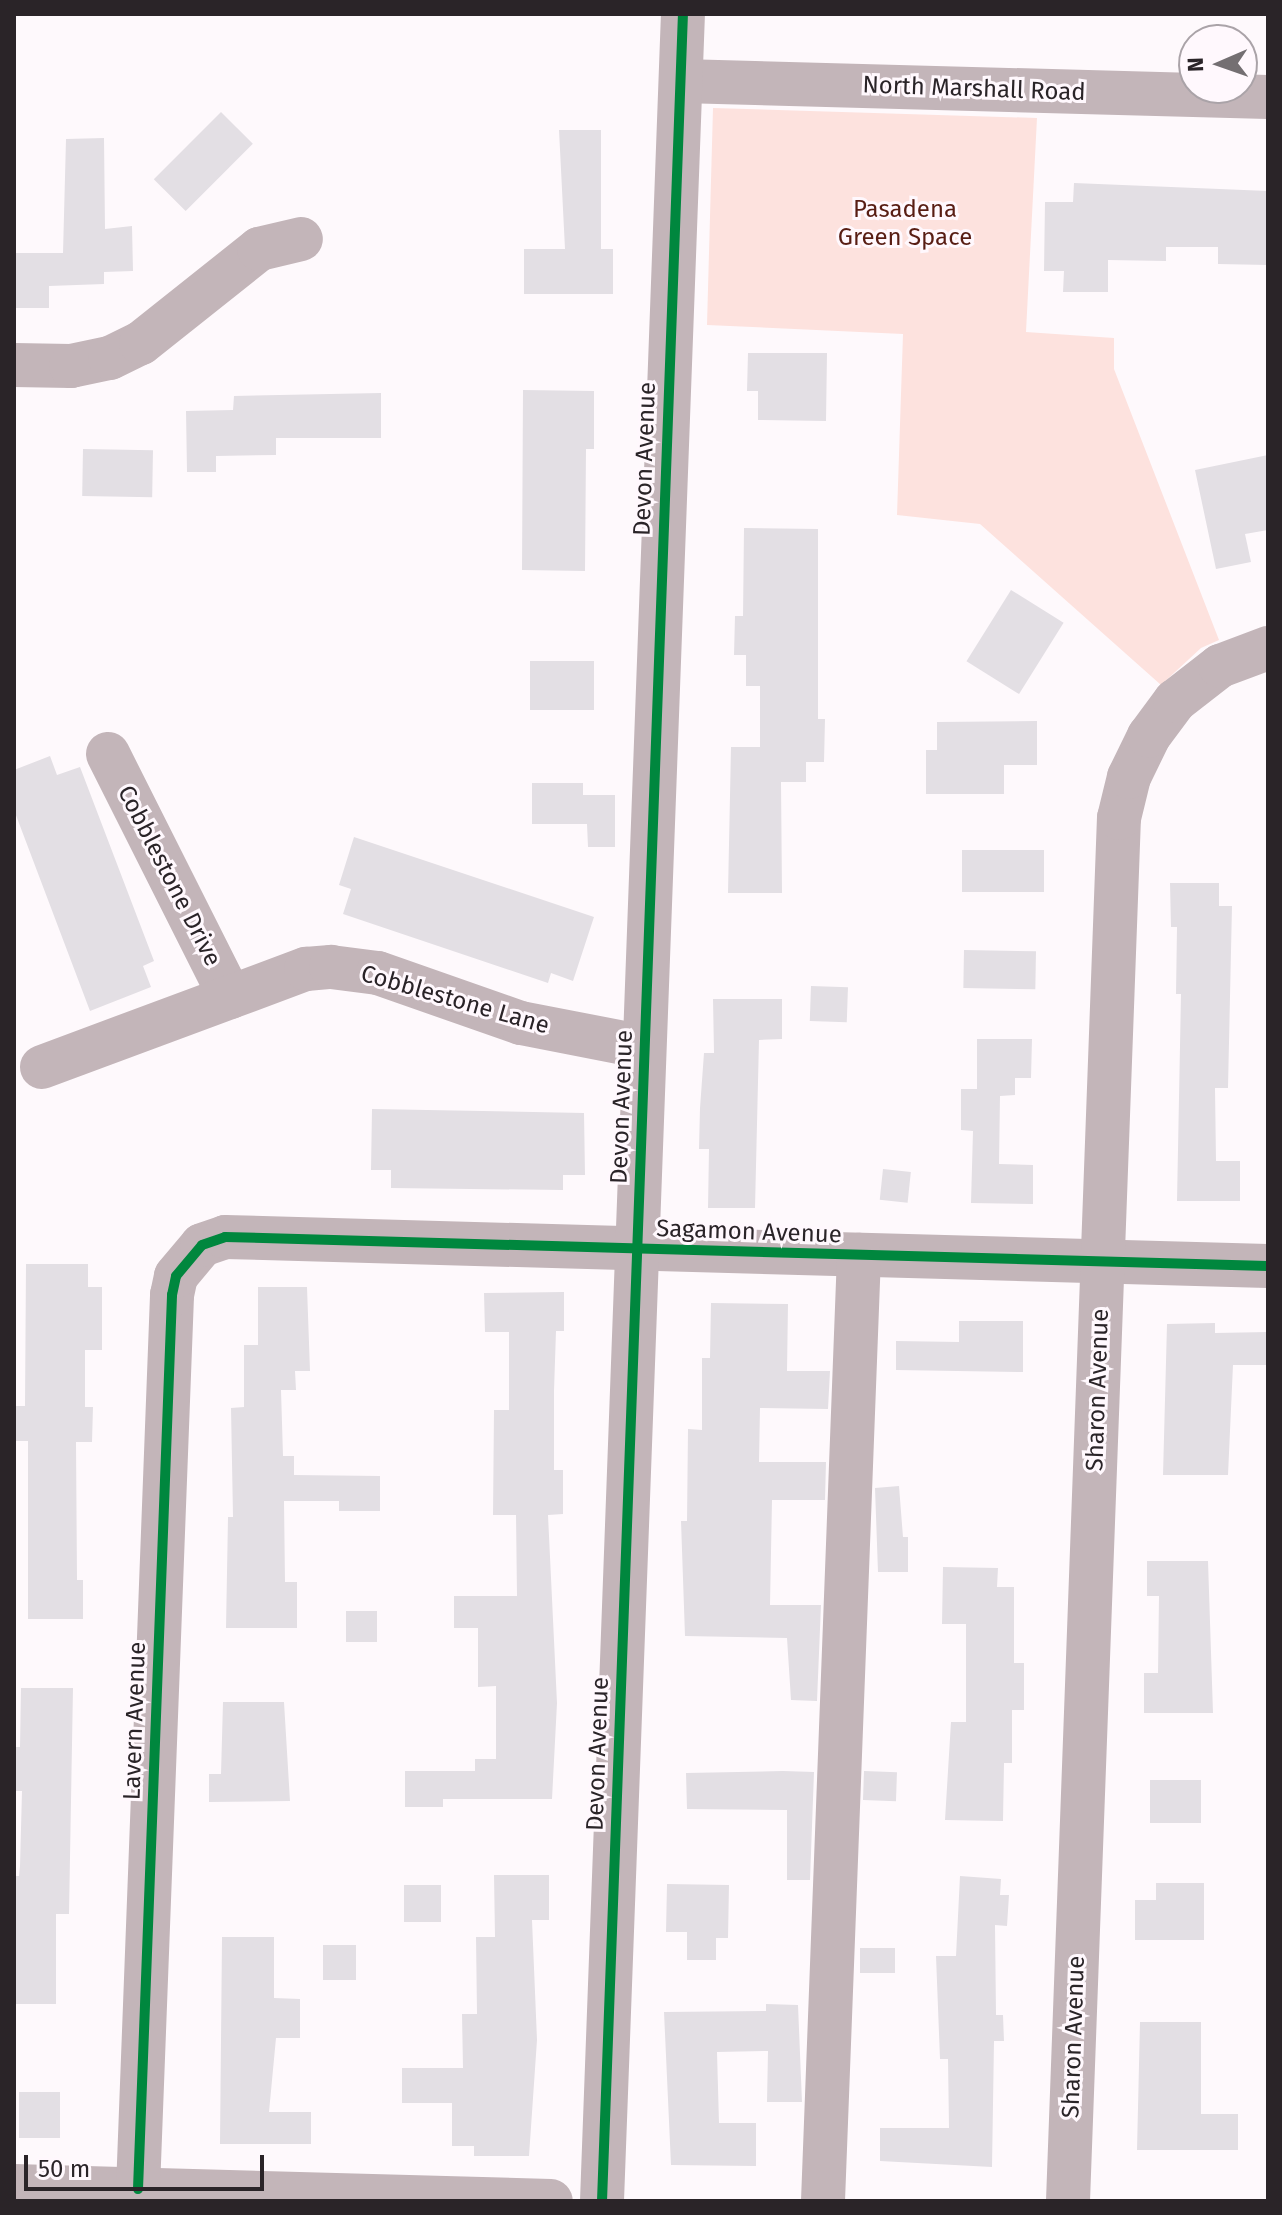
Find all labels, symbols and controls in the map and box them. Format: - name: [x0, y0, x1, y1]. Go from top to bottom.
- north arrow: [1178, 24, 1258, 104]
- text: N: [1182, 57, 1209, 73]
- street label: North Marshall Road: [862, 71, 1086, 107]
- park label: Pasadena Green Space: [838, 196, 972, 252]
- street label: Devon Avenue: [628, 381, 662, 537]
- street label: Cobblestone Drive: [111, 781, 227, 971]
- street label: Cobblestone Lane: [358, 959, 552, 1041]
- street label: Devon Avenue: [605, 1029, 639, 1185]
- street label: Sagamon Avenue: [656, 1214, 842, 1250]
- street label: Sharon Avenue: [1081, 1308, 1115, 1472]
- street label: Lavern Avenue: [118, 1641, 152, 1801]
- street label: Devon Avenue: [581, 1676, 615, 1832]
- street label: Sharon Avenue: [1057, 1955, 1091, 2119]
- scale bar: [28, 2139, 268, 2189]
- text: 50 m: [38, 2155, 90, 2183]

